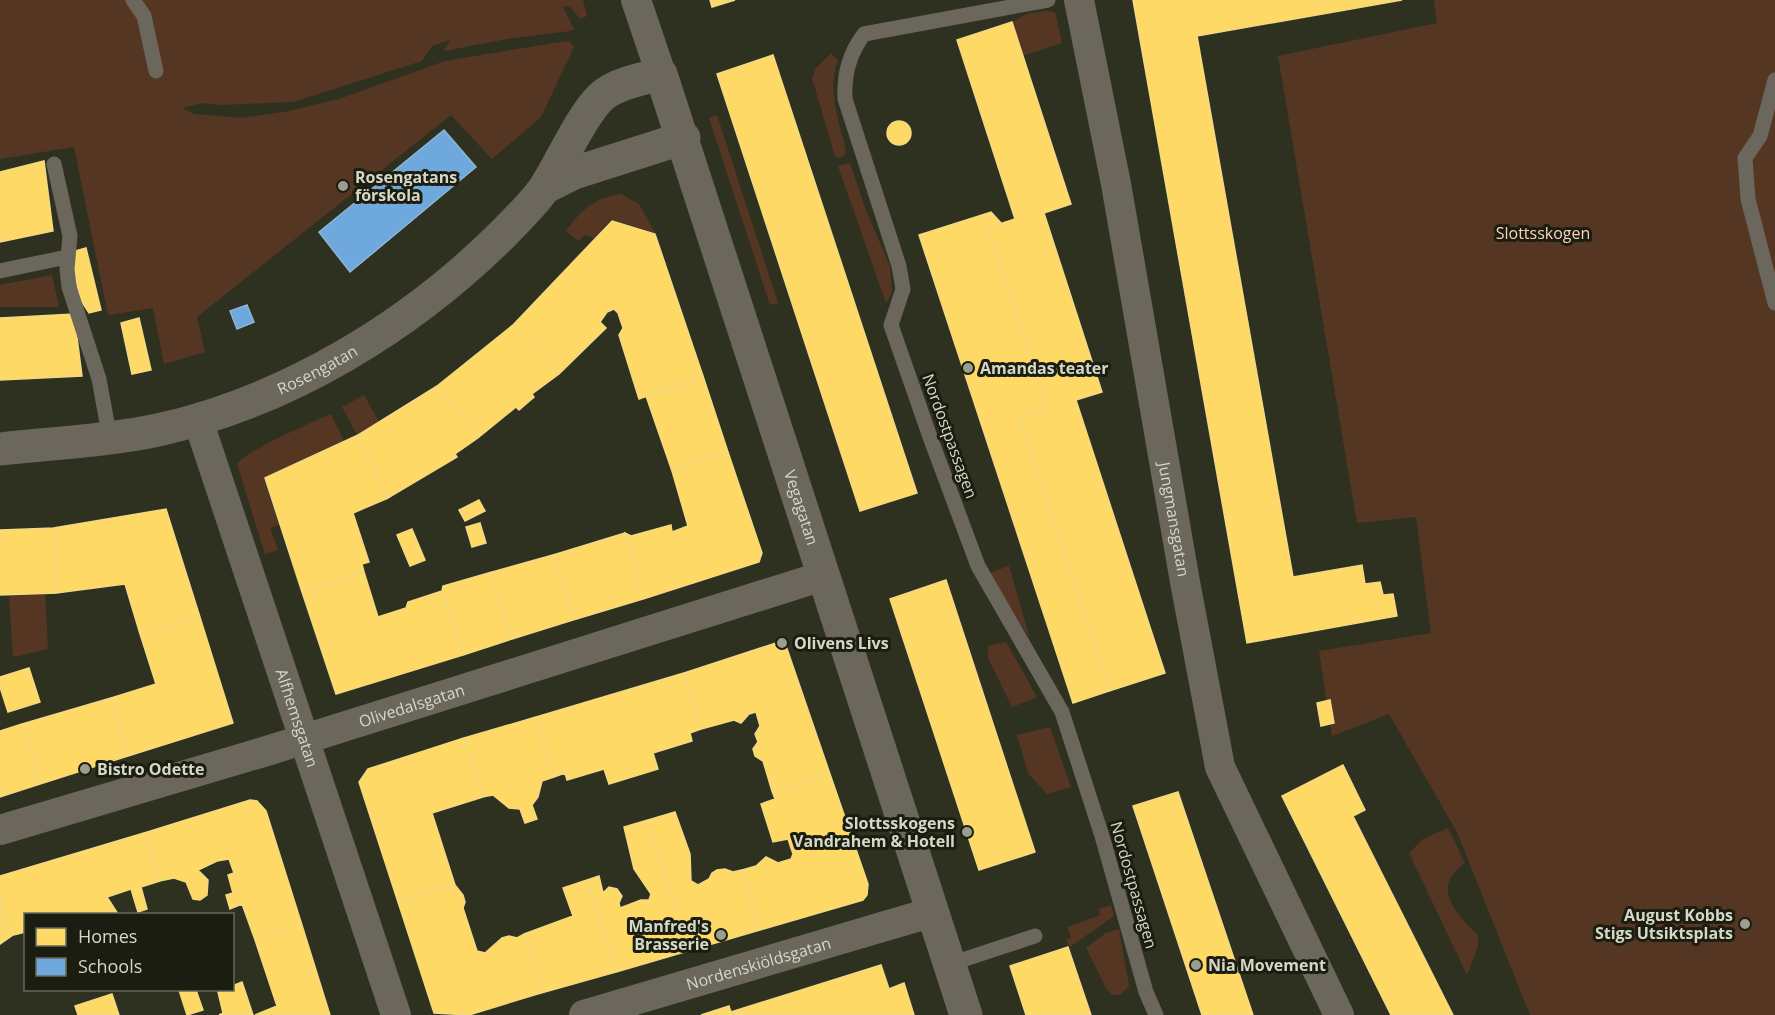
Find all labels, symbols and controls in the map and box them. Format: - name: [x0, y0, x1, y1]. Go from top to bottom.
- place label: Rosengatans förskola: [355, 166, 457, 206]
- marker: Rosengatans förskola: [336, 179, 350, 193]
- park label: Slottsskogen: [1496, 222, 1590, 244]
- street label: Rosengatan: [273, 340, 361, 400]
- place label: Amandas teater: [980, 357, 1109, 379]
- marker: Amandas teater: [961, 361, 975, 375]
- street label: Nordostpassagen: [917, 371, 983, 501]
- street label: Jungmansgatan: [1153, 458, 1195, 578]
- street label: Vegagatan: [779, 467, 824, 548]
- place label: Olivens Livs: [794, 632, 889, 654]
- marker: Olivens Livs: [775, 636, 789, 650]
- street label: Alfhemsgatan: [270, 666, 324, 770]
- street label: Olivedalsgatan: [356, 678, 467, 732]
- place label: Bistro Odette: [97, 758, 205, 780]
- marker: Bistro Odette: [78, 762, 92, 776]
- place label: Slottsskogens Vandrahem & Hotell: [793, 812, 955, 852]
- street label: Nordostpassagen: [1105, 819, 1163, 951]
- marker: Slottsskogens Vandrahem & Hotell: [960, 825, 974, 839]
- place label: August Kobbs Stigs Utsiktsplats: [1595, 904, 1733, 944]
- legend: [24, 913, 234, 991]
- place label: Manfred's Brasserie: [628, 915, 709, 955]
- marker: August Kobbs Stigs Utsiktsplats: [1738, 917, 1752, 931]
- text: Homes: [78, 924, 137, 948]
- marker: Manfred's Brasserie: [714, 928, 728, 942]
- street label: Nordenskiöldsgatan: [684, 932, 834, 995]
- text: Schools: [78, 954, 142, 978]
- place label: Nia Movement: [1208, 954, 1326, 976]
- marker: Nia Movement: [1189, 958, 1203, 972]

